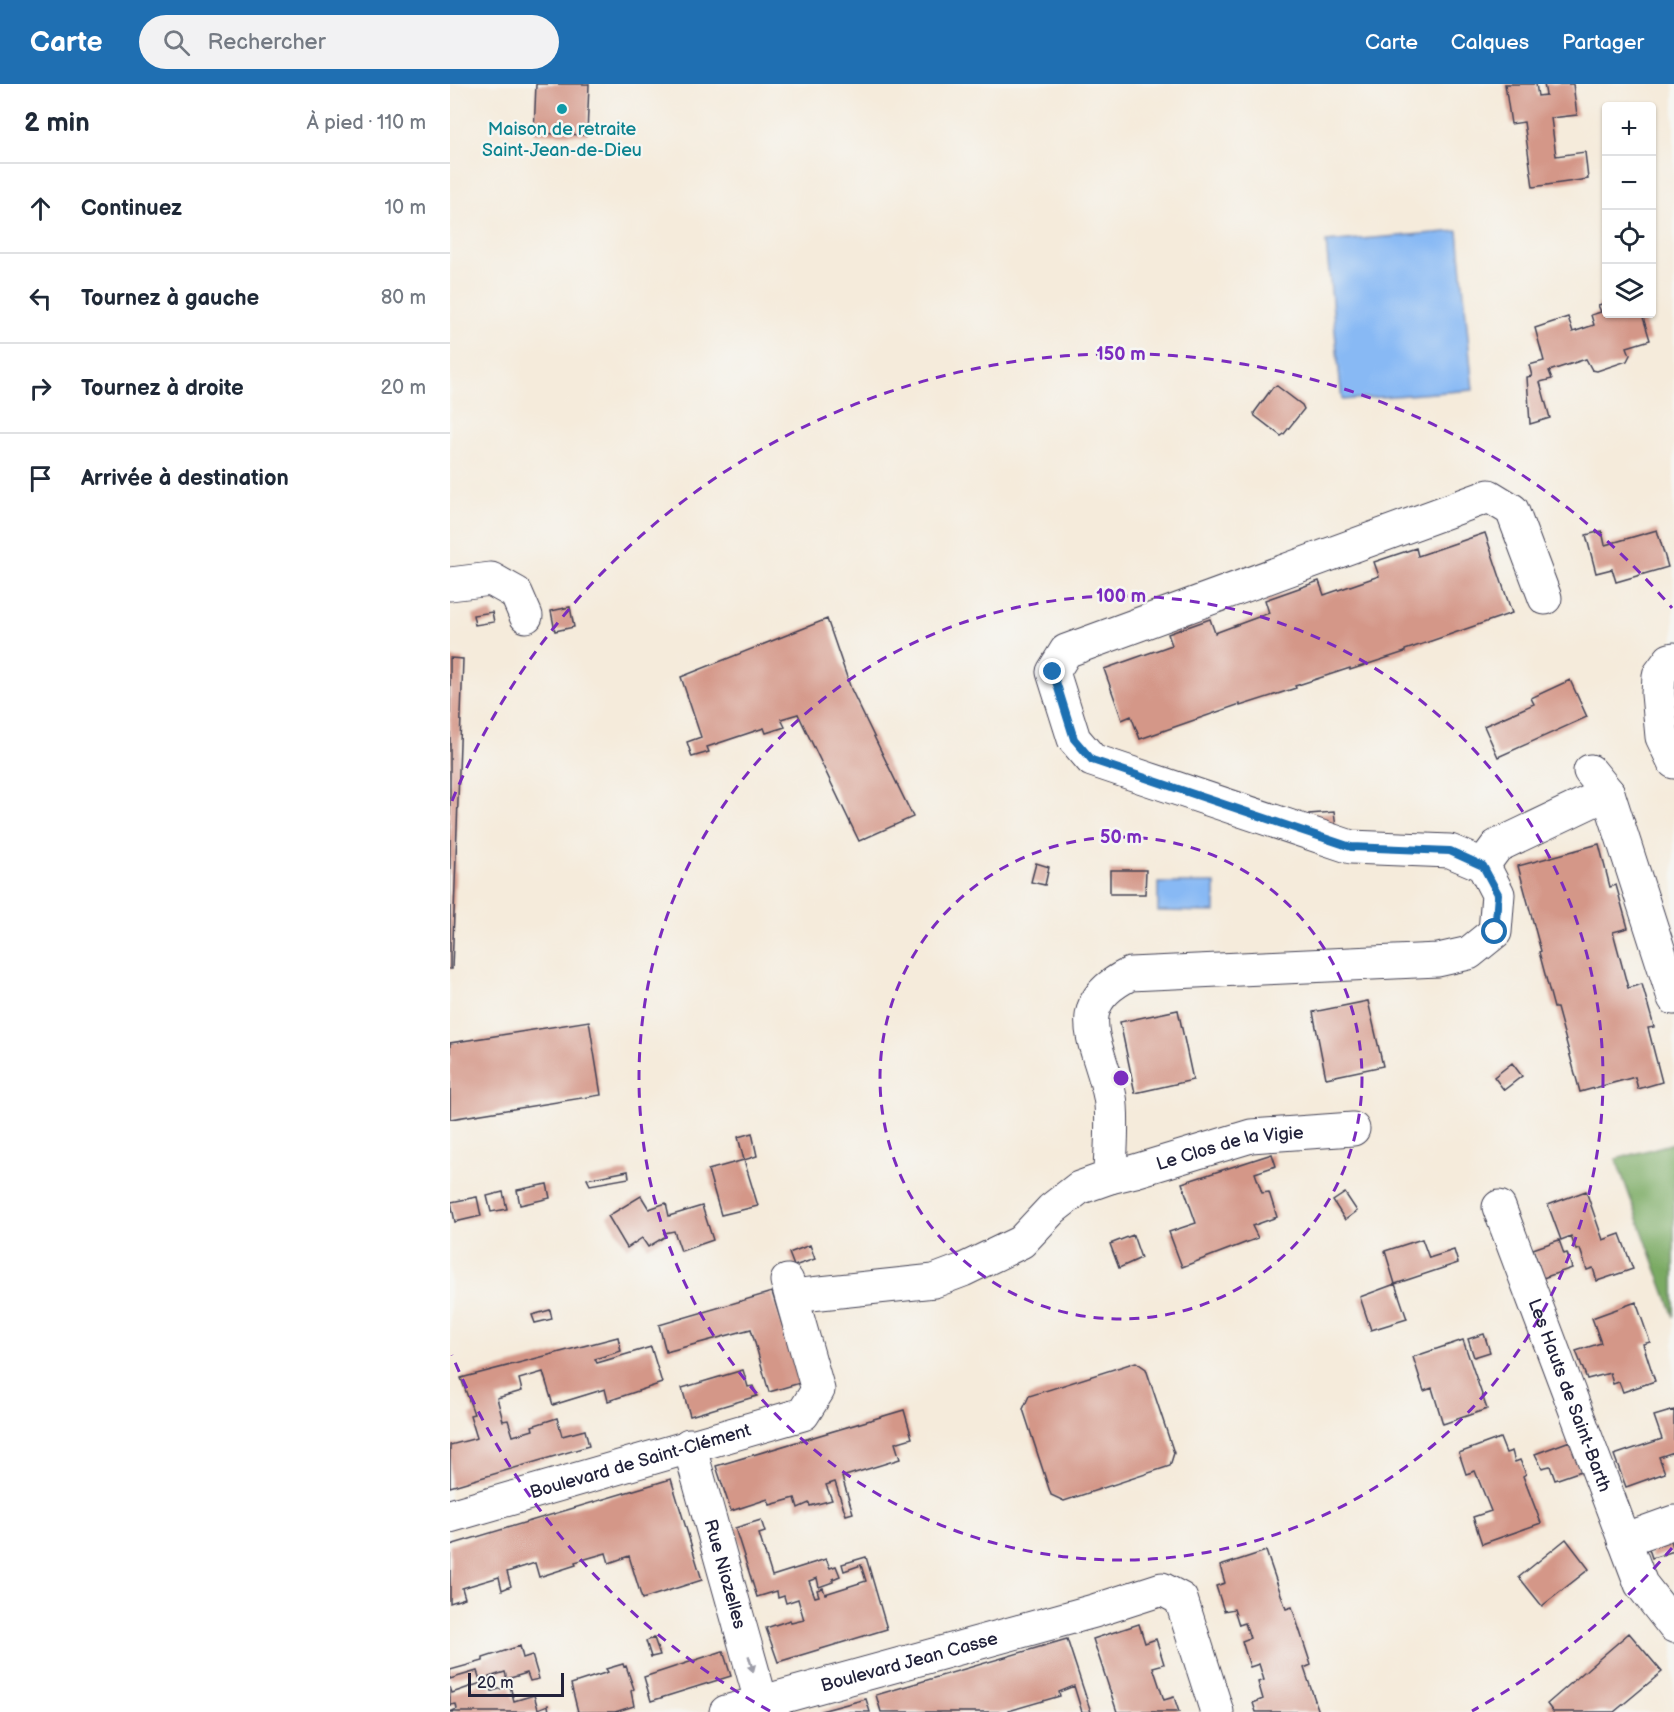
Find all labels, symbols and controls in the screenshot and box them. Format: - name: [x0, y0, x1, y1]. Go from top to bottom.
- search box: [139, 15, 559, 69]
- text: Carte: [30, 26, 103, 59]
- icon: search: [160, 26, 193, 59]
- text: Rechercher: [208, 29, 326, 56]
- text: Carte: [1365, 30, 1418, 55]
- text: Calques: [1451, 30, 1529, 55]
- text: Partager: [1562, 30, 1644, 55]
- marker: Maison de retraite Saint-Jean-de-Dieu: [555, 102, 569, 116]
- map controls: [1602, 102, 1656, 318]
- button: +: [1602, 102, 1656, 156]
- text: 2 min: [24, 108, 90, 139]
- text: À pied · 110 m: [307, 111, 426, 135]
- place label: Maison de retraite Saint-Jean-de-Dieu: [482, 119, 642, 161]
- button: −: [1602, 156, 1656, 210]
- icon: ahead: [24, 192, 57, 225]
- text: Continuez: [81, 195, 182, 222]
- text: 10 m: [385, 196, 426, 220]
- button: locate: [1602, 210, 1656, 264]
- button: layers: [1602, 264, 1656, 318]
- icon: left: [24, 282, 57, 315]
- text: Tournez à gauche: [81, 285, 259, 312]
- text: 80 m: [381, 286, 426, 310]
- text: 150 m: [1096, 344, 1146, 365]
- icon: right: [24, 372, 57, 405]
- text: Tournez à droite: [81, 375, 244, 402]
- text: 20 m: [381, 376, 426, 400]
- icon: arrive: [24, 462, 57, 495]
- text: Arrivée à destination: [81, 465, 289, 492]
- text: 100 m: [1096, 586, 1146, 607]
- route end: [1039, 658, 1065, 684]
- text: 50 m: [1100, 827, 1142, 848]
- route start: [1481, 918, 1507, 944]
- centre of rings: [1111, 1068, 1131, 1088]
- street label: Le Clos de la Vigie: [1154, 1122, 1305, 1174]
- street label: Les Hauts de Saint-Barth: [1524, 1296, 1616, 1495]
- street label: Boulevard de Saint-Clément: [527, 1419, 754, 1503]
- street label: Rue Niozelles: [700, 1517, 751, 1631]
- street label: Boulevard Jean Casse: [818, 1627, 1000, 1696]
- one-way arrow: [746, 1654, 756, 1673]
- scale bar: [468, 1670, 564, 1698]
- text: 20 m: [477, 1674, 513, 1693]

